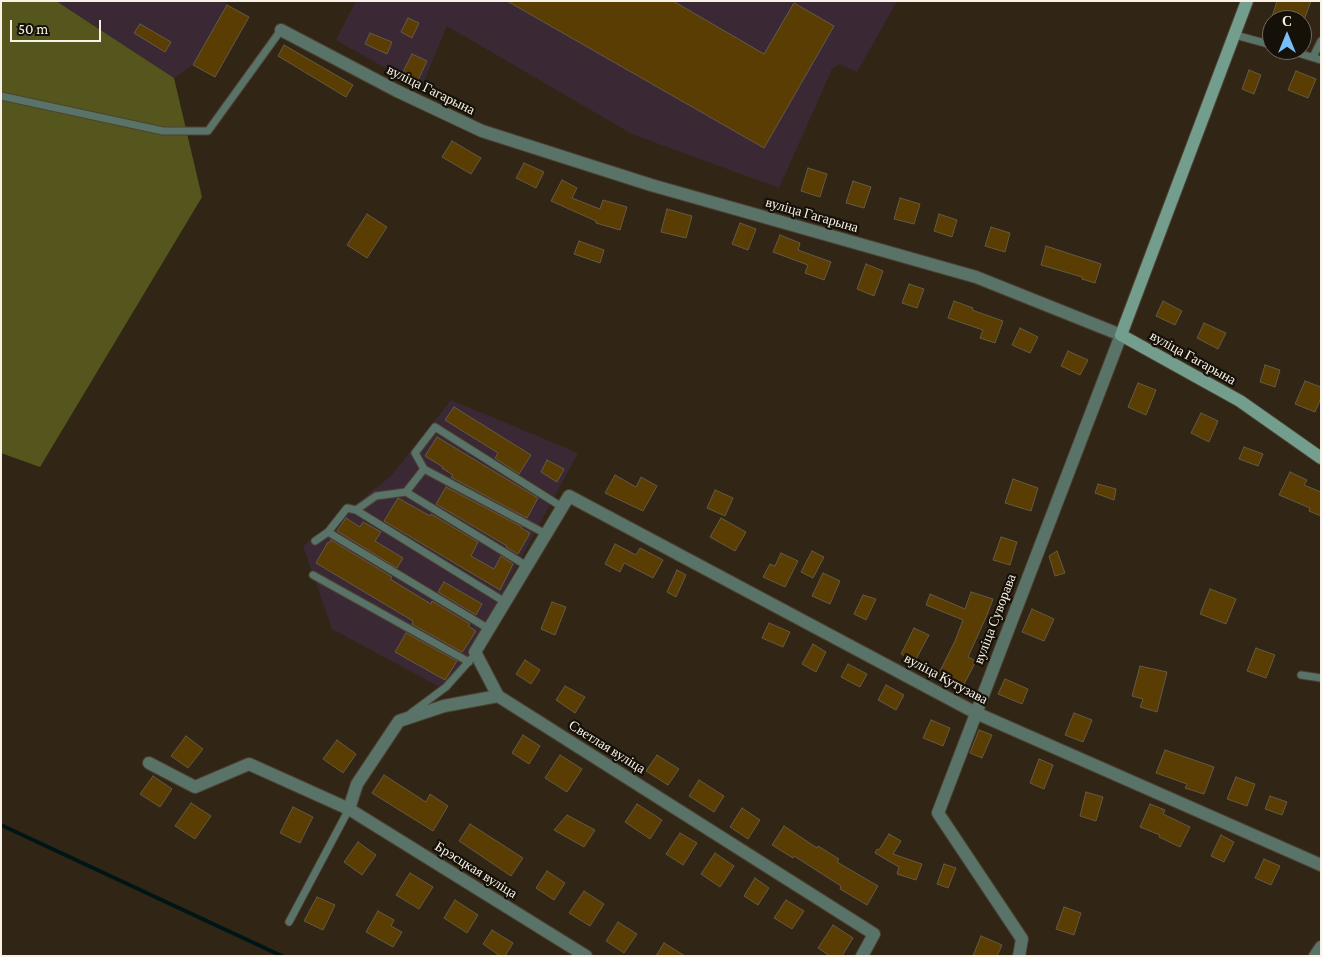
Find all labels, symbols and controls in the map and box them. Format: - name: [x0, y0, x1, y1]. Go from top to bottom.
- scale bar: [12, 10, 104, 42]
- north arrow: [1262, 10, 1312, 60]
- text: С: [1282, 13, 1292, 29]
- text: 50 m: [18, 21, 48, 37]
- street label: вуліца Гагарына: [384, 61, 478, 119]
- street label: вуліца Гагарына: [764, 194, 860, 236]
- street label: вуліца Гагарына: [1147, 327, 1239, 389]
- street label: вуліца Суворава: [970, 572, 1020, 666]
- street label: вуліца Кутузава: [901, 650, 991, 708]
- street label: Светлая вуліца: [566, 717, 648, 777]
- street label: Брэсцкая вуліца: [432, 838, 520, 902]

